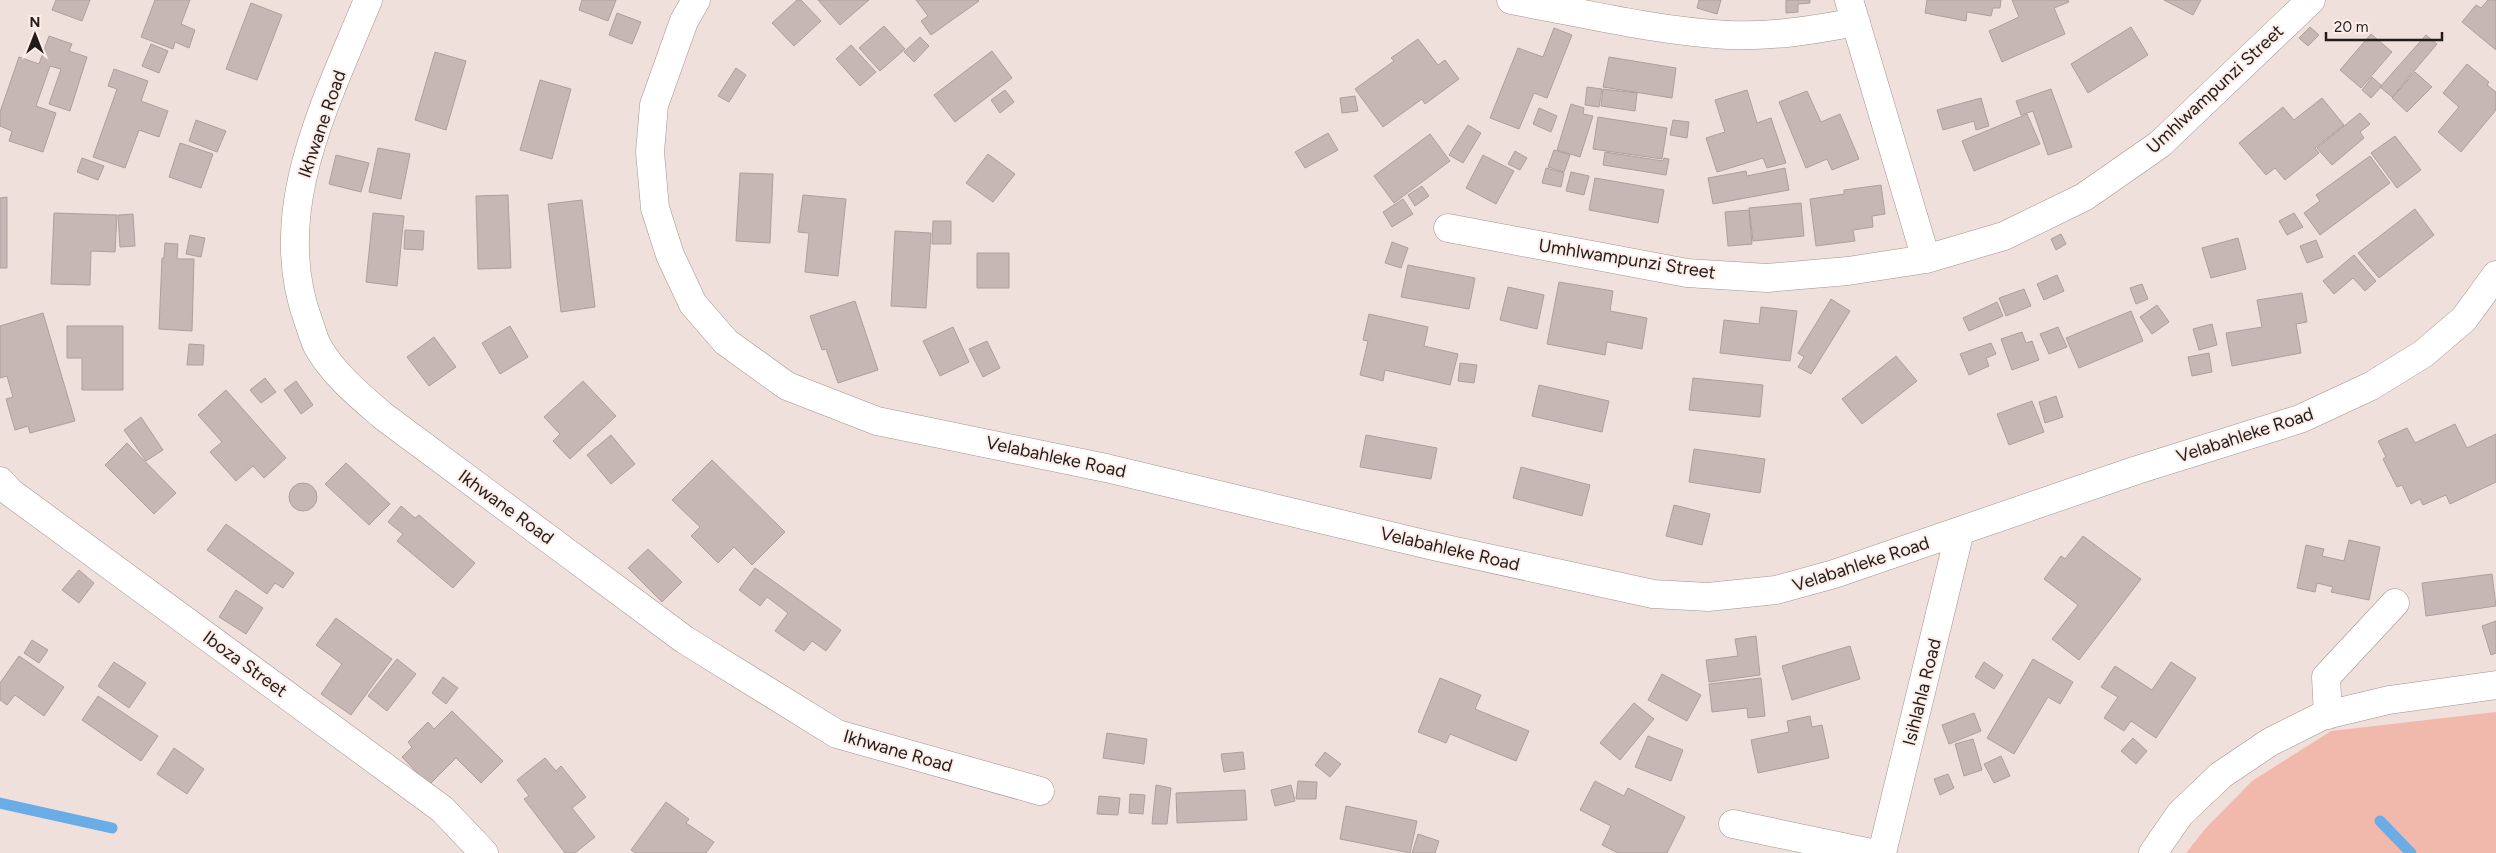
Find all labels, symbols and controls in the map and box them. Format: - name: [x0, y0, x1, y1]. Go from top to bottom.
- north arrow: [10, 10, 60, 60]
- scale bar: [2326, 10, 2442, 42]
- text: N: [30, 14, 40, 31]
- text: 20 m: [2334, 18, 2368, 36]
- street label: Umhlwampunzi Street: [2142, 20, 2288, 158]
- street label: Ikhwane Road: [293, 67, 351, 181]
- street label: Umhlwampunzi Street: [1537, 234, 1717, 284]
- street label: Velabahleke Road: [2174, 403, 2316, 467]
- street label: Velabahleke Road: [984, 431, 1128, 483]
- street label: Ikhwane Road: [454, 465, 558, 549]
- street label: Velabahleke Road: [1378, 522, 1522, 576]
- street label: Velabahleke Road: [1790, 532, 1932, 596]
- street label: Iboza Street: [199, 626, 292, 702]
- street label: Isihlahla Road: [1898, 636, 1946, 748]
- street label: Ikhwane Road: [841, 725, 955, 777]

